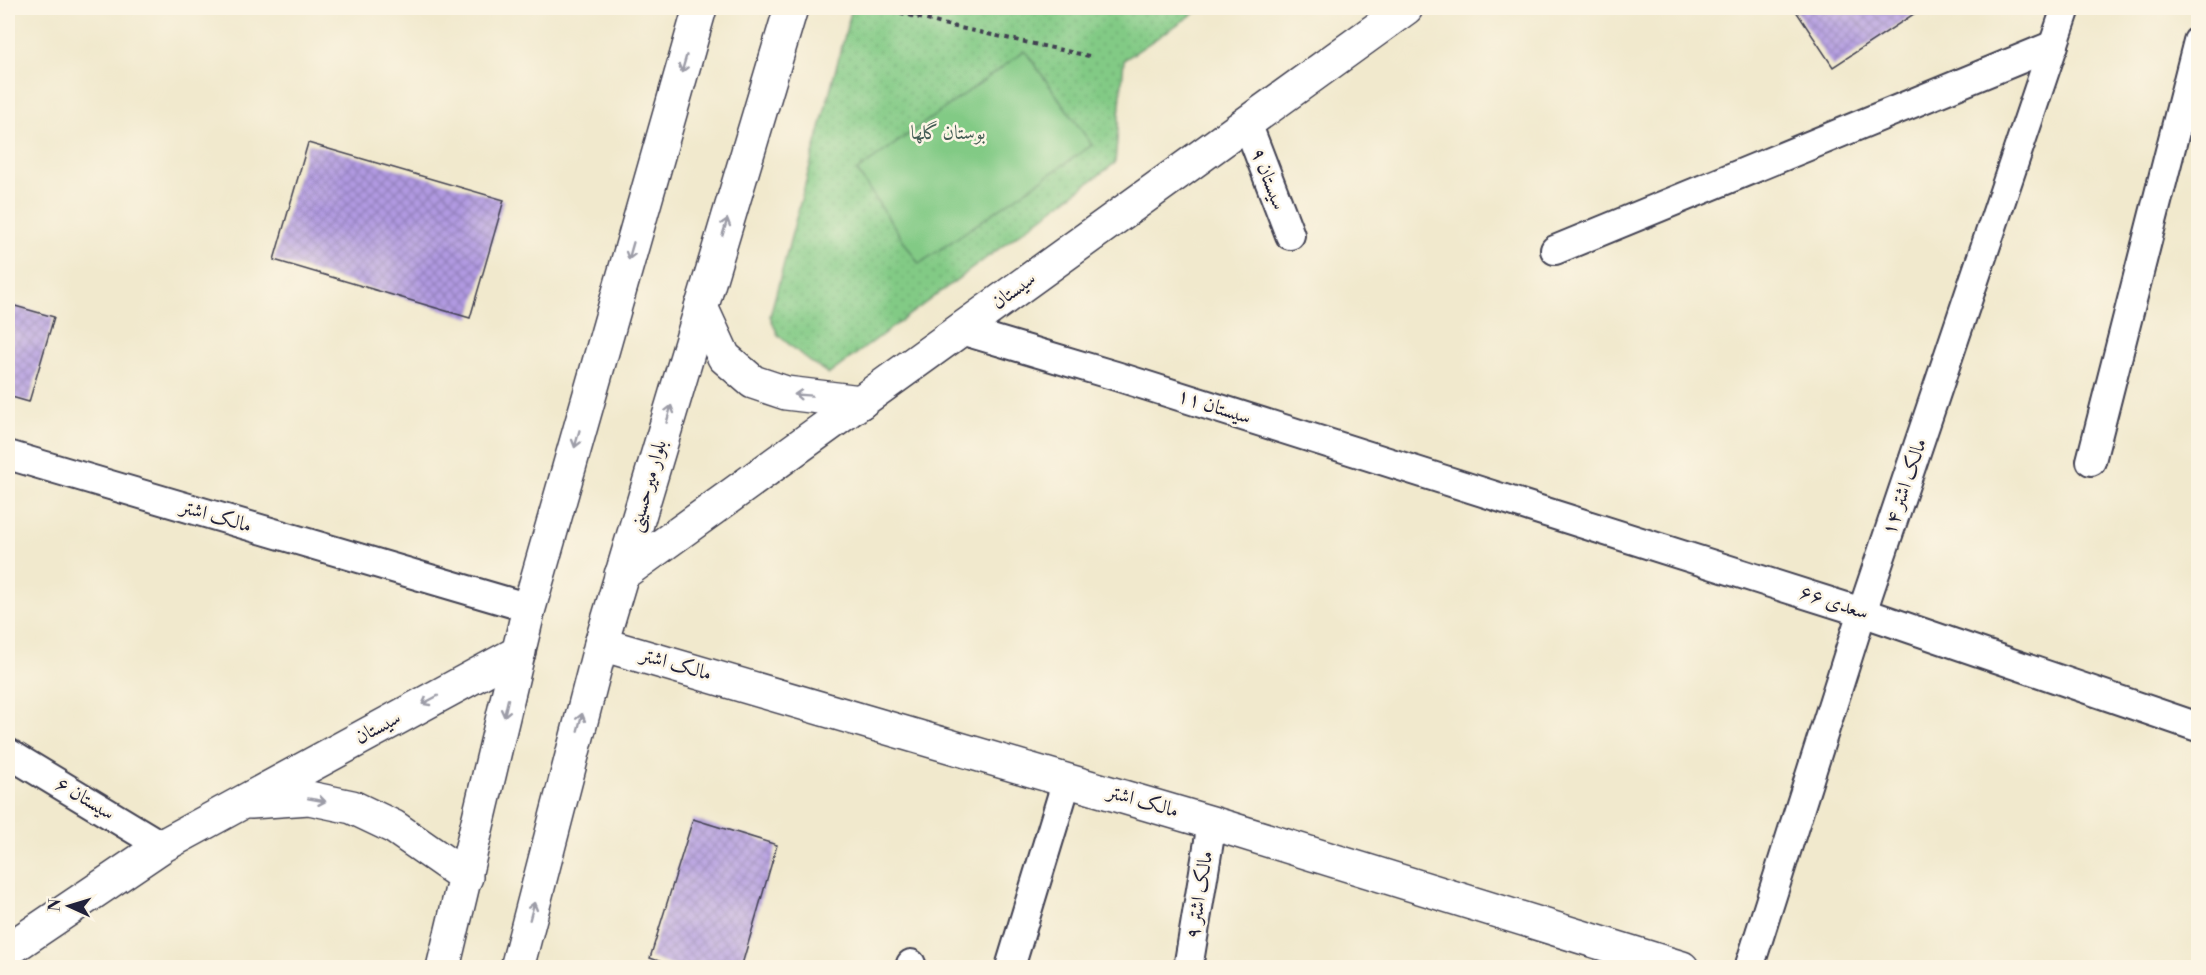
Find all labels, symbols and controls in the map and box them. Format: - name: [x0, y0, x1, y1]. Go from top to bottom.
- one-way arrow: [678, 54, 689, 73]
- park label: بوستان گلها: [910, 120, 986, 146]
- street label: سیستان ۹: [1245, 144, 1291, 214]
- one-way arrow: [720, 218, 731, 237]
- one-way arrow: [625, 241, 636, 260]
- street label: سیستان: [987, 267, 1041, 315]
- street label: سیستان ۱۱: [1174, 383, 1254, 431]
- one-way arrow: [793, 389, 813, 400]
- one-way arrow: [664, 405, 675, 424]
- one-way arrow: [571, 429, 583, 448]
- street label: مالک اشتر ۱۴: [1877, 435, 1933, 539]
- street label: بلوار میرحسینی: [623, 437, 674, 535]
- street label: مالک اشتر: [176, 494, 255, 539]
- street label: سعدی ۶۶: [1796, 580, 1872, 626]
- street label: مالک اشتر: [636, 642, 715, 687]
- one-way arrow: [422, 695, 440, 706]
- one-way arrow: [499, 699, 511, 718]
- street label: سیستان: [351, 706, 405, 750]
- one-way arrow: [575, 713, 587, 732]
- street label: سیستان ۶: [51, 772, 119, 826]
- street label: مالک اشتر: [1103, 779, 1182, 824]
- one-way arrow: [307, 794, 326, 805]
- street label: مالک اشتر ۹: [1181, 849, 1219, 941]
- north arrow: [39, 876, 99, 936]
- text: N: [45, 898, 65, 912]
- one-way arrow: [526, 902, 538, 921]

